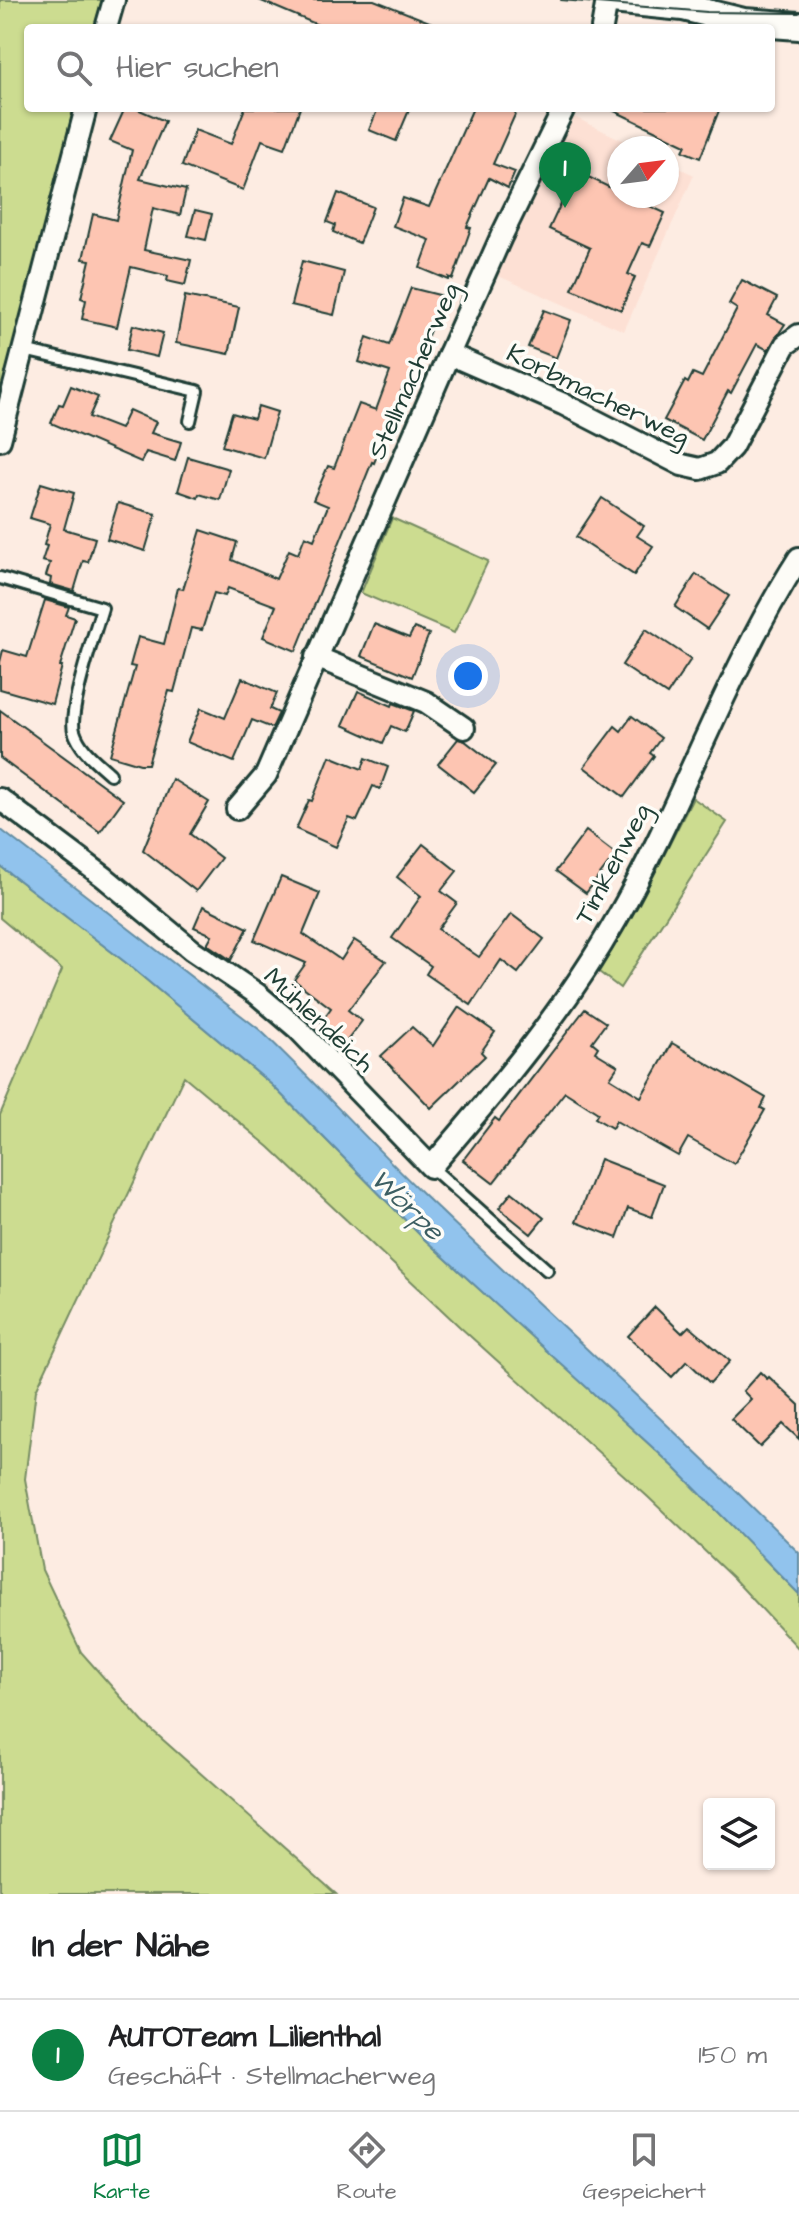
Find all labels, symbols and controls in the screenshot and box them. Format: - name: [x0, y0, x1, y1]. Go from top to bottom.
- search box: [24, 24, 775, 112]
- icon: search: [52, 46, 96, 90]
- text: Hier suchen: [116, 47, 279, 89]
- north arrow: [607, 136, 679, 208]
- pin: 1: [539, 142, 591, 208]
- street label: Stellmacherweg: [359, 277, 471, 466]
- street label: Korbmacherweg: [500, 335, 695, 457]
- your location: [448, 656, 488, 696]
- street label: Timkenweg: [566, 797, 662, 932]
- street label: Mühlendeich: [256, 959, 382, 1081]
- water label: Wörpe: [362, 1160, 454, 1251]
- map controls: [703, 1798, 775, 1870]
- button: layers: [703, 1798, 775, 1870]
- text: In der Nähe: [32, 1922, 210, 1970]
- text: AUTOTeam Lilienthal: [108, 2016, 381, 2058]
- text: 1: [56, 2037, 60, 2073]
- text: 150 m: [698, 2037, 767, 2073]
- text: Geschäft · Stellmacherweg: [108, 2058, 435, 2094]
- tab: Karte: [93, 2128, 150, 2207]
- tab: Route: [337, 2128, 397, 2207]
- tab: Gespeichert: [583, 2128, 706, 2207]

